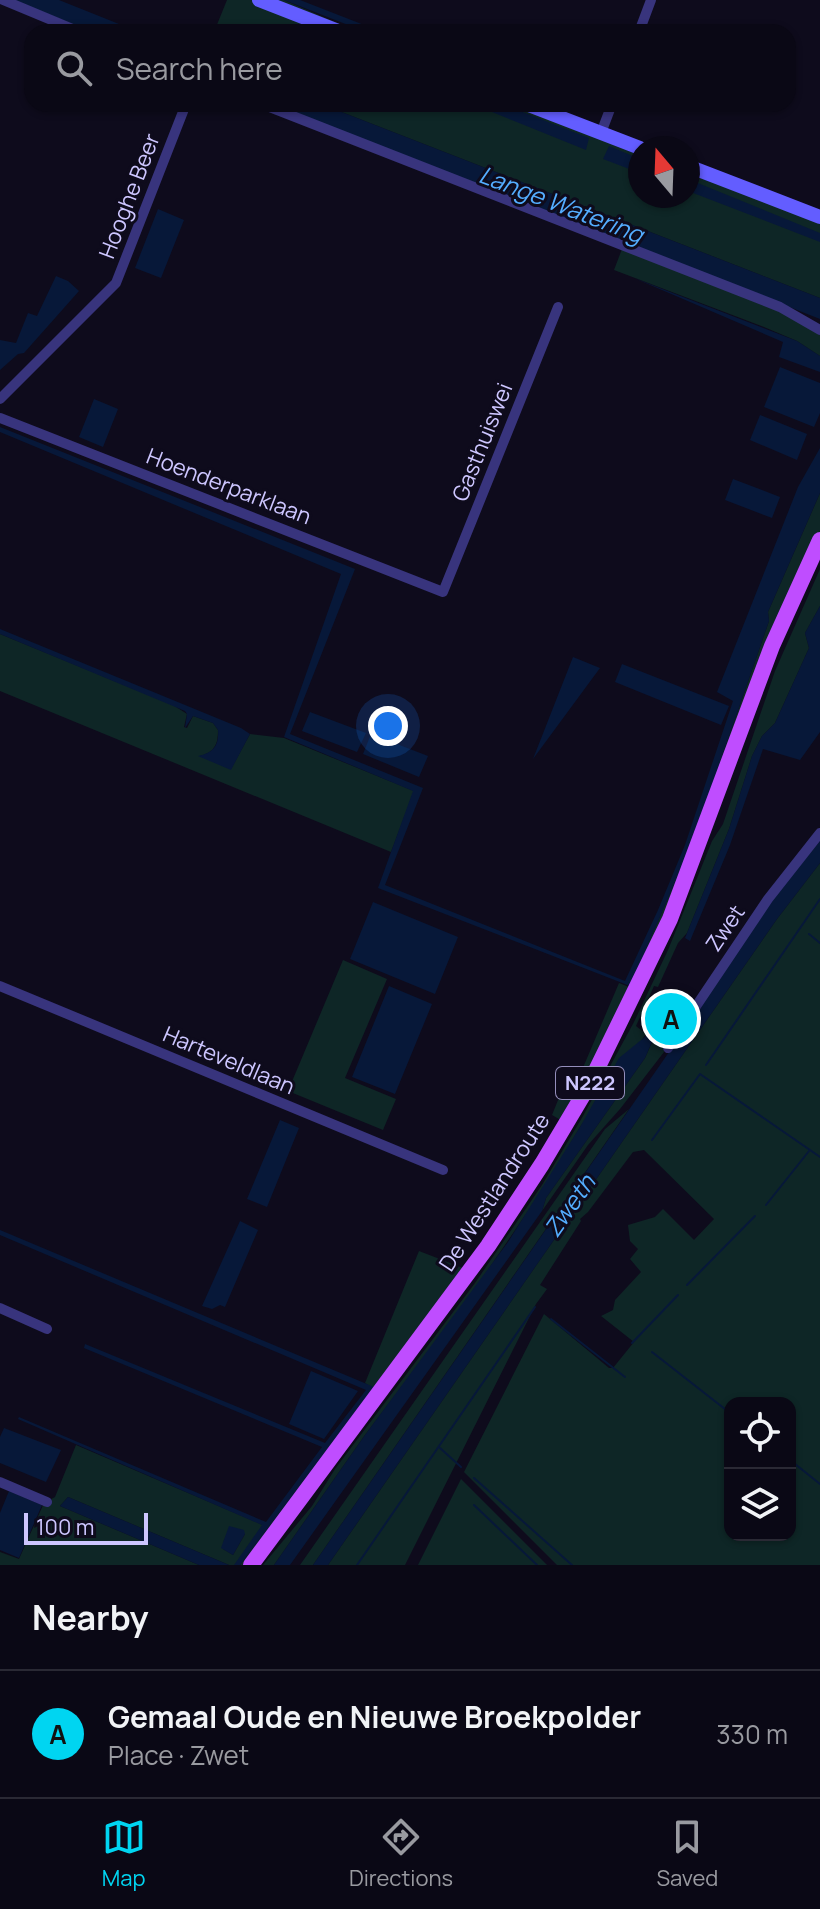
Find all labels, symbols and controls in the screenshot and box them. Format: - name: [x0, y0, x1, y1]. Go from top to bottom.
- search box: [24, 24, 796, 112]
- icon: search: [52, 46, 96, 90]
- text: Search here: [116, 48, 283, 89]
- street label: Hooghe Beer: [91, 129, 167, 263]
- north arrow: [628, 136, 700, 208]
- water label: Lange Watering: [475, 157, 650, 251]
- street label: Gasthuiswei: [445, 378, 519, 506]
- street label: Hoenderparklaan: [142, 441, 316, 531]
- your location: [368, 706, 408, 746]
- street label: Zwet: [698, 899, 752, 957]
- pin: A: [645, 989, 697, 1049]
- street label: Harteveldlaan: [159, 1019, 299, 1101]
- road number: N222: [556, 1067, 624, 1099]
- street label: De Westlandroute: [432, 1107, 556, 1277]
- water label: Zweth: [535, 1167, 603, 1243]
- map controls: [724, 1397, 796, 1541]
- button: locate: [724, 1397, 796, 1469]
- button: layers: [724, 1469, 796, 1541]
- scale bar: [24, 1509, 148, 1545]
- text: 100 m: [36, 1512, 94, 1542]
- text: Nearby: [32, 1594, 148, 1640]
- text: Gemaal Oude en Nieuwe Broekpolder: [108, 1696, 641, 1737]
- text: A: [49, 1716, 67, 1752]
- text: 330 m: [716, 1716, 788, 1752]
- text: Place · Zwet: [108, 1737, 249, 1773]
- tab: Map: [102, 1815, 146, 1893]
- tab: Directions: [349, 1815, 453, 1893]
- tab: Saved: [656, 1815, 718, 1893]

